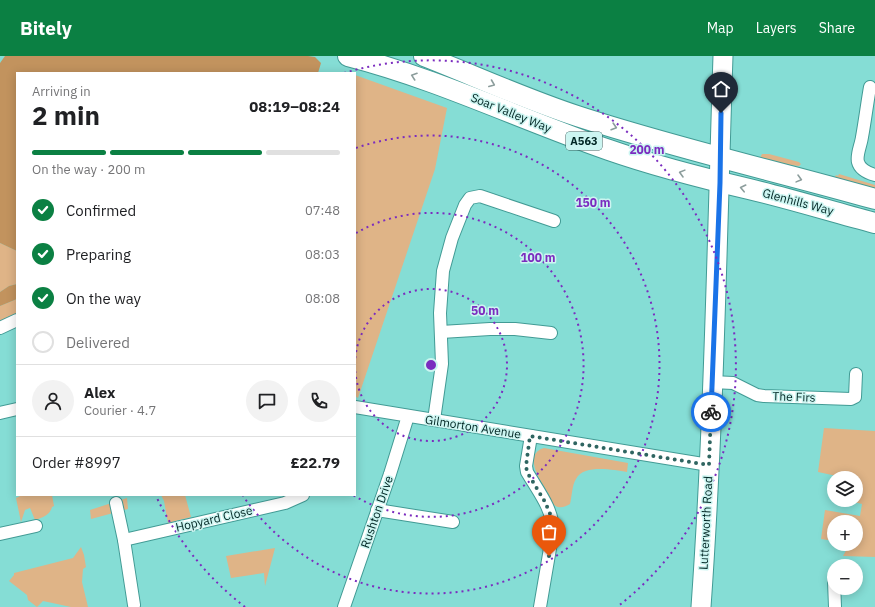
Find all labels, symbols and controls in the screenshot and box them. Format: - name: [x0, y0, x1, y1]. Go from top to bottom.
- text: Bitely: [20, 16, 72, 40]
- text: Map: [707, 19, 734, 37]
- text: Layers: [756, 19, 797, 37]
- text: Share: [819, 19, 855, 37]
- one-way arrow: [411, 72, 418, 81]
- pin: [704, 72, 738, 113]
- icon: home: [710, 78, 732, 100]
- one-way arrow: [488, 79, 496, 87]
- text: Arriving in: [32, 83, 91, 100]
- street label: Soar Valley Way: [469, 90, 554, 135]
- text: 08:19–08:24: [249, 97, 340, 116]
- text: 2 min: [32, 98, 100, 132]
- one-way arrow: [610, 122, 617, 131]
- road number: A563: [566, 132, 602, 150]
- text: 200 m: [629, 142, 665, 157]
- text: On the way · 200 m: [32, 161, 145, 178]
- one-way arrow: [679, 169, 686, 178]
- one-way arrow: [796, 174, 802, 182]
- one-way arrow: [740, 184, 746, 192]
- street label: Glenhills Way: [761, 185, 835, 218]
- text: 150 m: [575, 195, 611, 210]
- icon: check: [32, 199, 54, 221]
- text: Confirmed: [66, 201, 136, 220]
- text: 07:48: [305, 202, 340, 219]
- icon: check: [32, 243, 54, 265]
- text: Preparing: [66, 245, 131, 264]
- text: 08:03: [305, 246, 340, 263]
- text: 100 m: [520, 250, 556, 265]
- icon: check: [32, 287, 54, 309]
- text: On the way: [66, 289, 141, 308]
- text: 08:08: [305, 290, 340, 307]
- text: 50 m: [471, 303, 499, 318]
- text: Delivered: [66, 333, 130, 352]
- centre of rings: [424, 358, 438, 372]
- button: person: [32, 380, 74, 422]
- button: chat: [246, 380, 288, 422]
- button: phone: [298, 380, 340, 422]
- text: Alex: [84, 383, 115, 402]
- street label: The Firs: [772, 388, 816, 405]
- courier: [691, 392, 731, 432]
- icon: bike: [700, 401, 722, 423]
- text: Courier · 4.7: [84, 402, 156, 419]
- street label: Gilmorton Avenue: [424, 412, 522, 442]
- text: Order #8997: [32, 453, 121, 472]
- text: £22.79: [291, 453, 340, 472]
- map controls: [827, 471, 863, 595]
- button: layers: [827, 471, 863, 507]
- street label: Rushton Drive: [357, 473, 396, 550]
- street label: Lutterworth Road: [696, 476, 715, 570]
- street label: Hopyard Close: [174, 502, 254, 535]
- pin: [532, 515, 566, 556]
- button: +: [827, 515, 863, 551]
- icon: bag: [538, 521, 560, 543]
- button: −: [827, 559, 863, 595]

